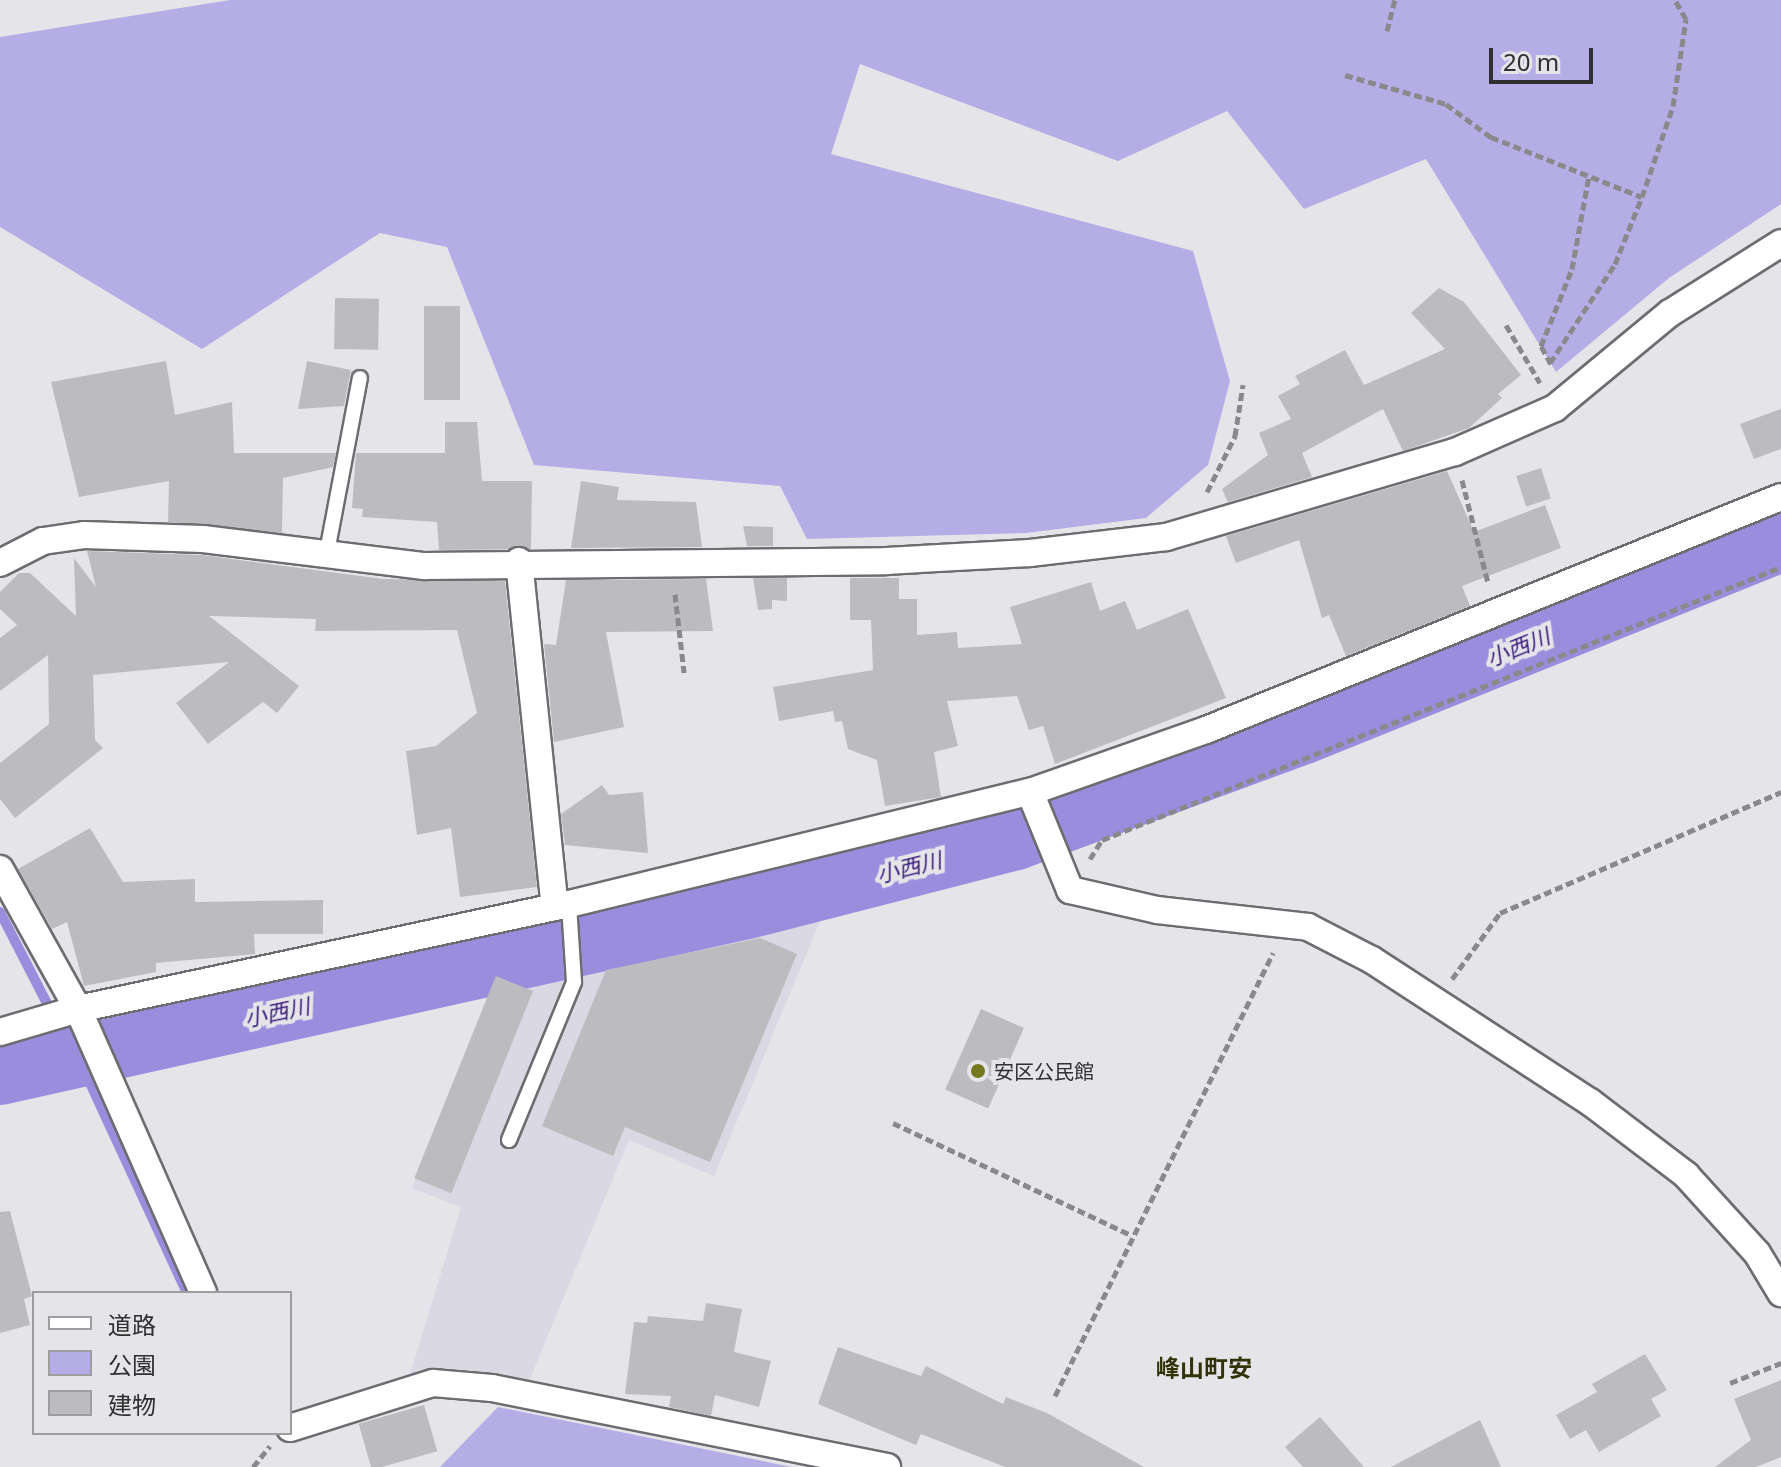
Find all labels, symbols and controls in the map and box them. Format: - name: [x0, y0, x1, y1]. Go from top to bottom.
- scale bar: [1493, 32, 1597, 82]
- text: 20 m: [1503, 45, 1559, 78]
- water label: 小西川: [1482, 622, 1554, 672]
- water label: 小西川: [874, 846, 944, 888]
- water label: 小西川: [242, 992, 312, 1032]
- place label: 安区公民館: [994, 1059, 1094, 1083]
- marker: 安区公民館: [969, 1062, 987, 1080]
- legend: [32, 1291, 292, 1435]
- text: 道路: [108, 1308, 156, 1341]
- text: 公園: [108, 1348, 156, 1381]
- district label: 峰山町安: [1156, 1354, 1252, 1382]
- text: 建物: [108, 1388, 156, 1421]

